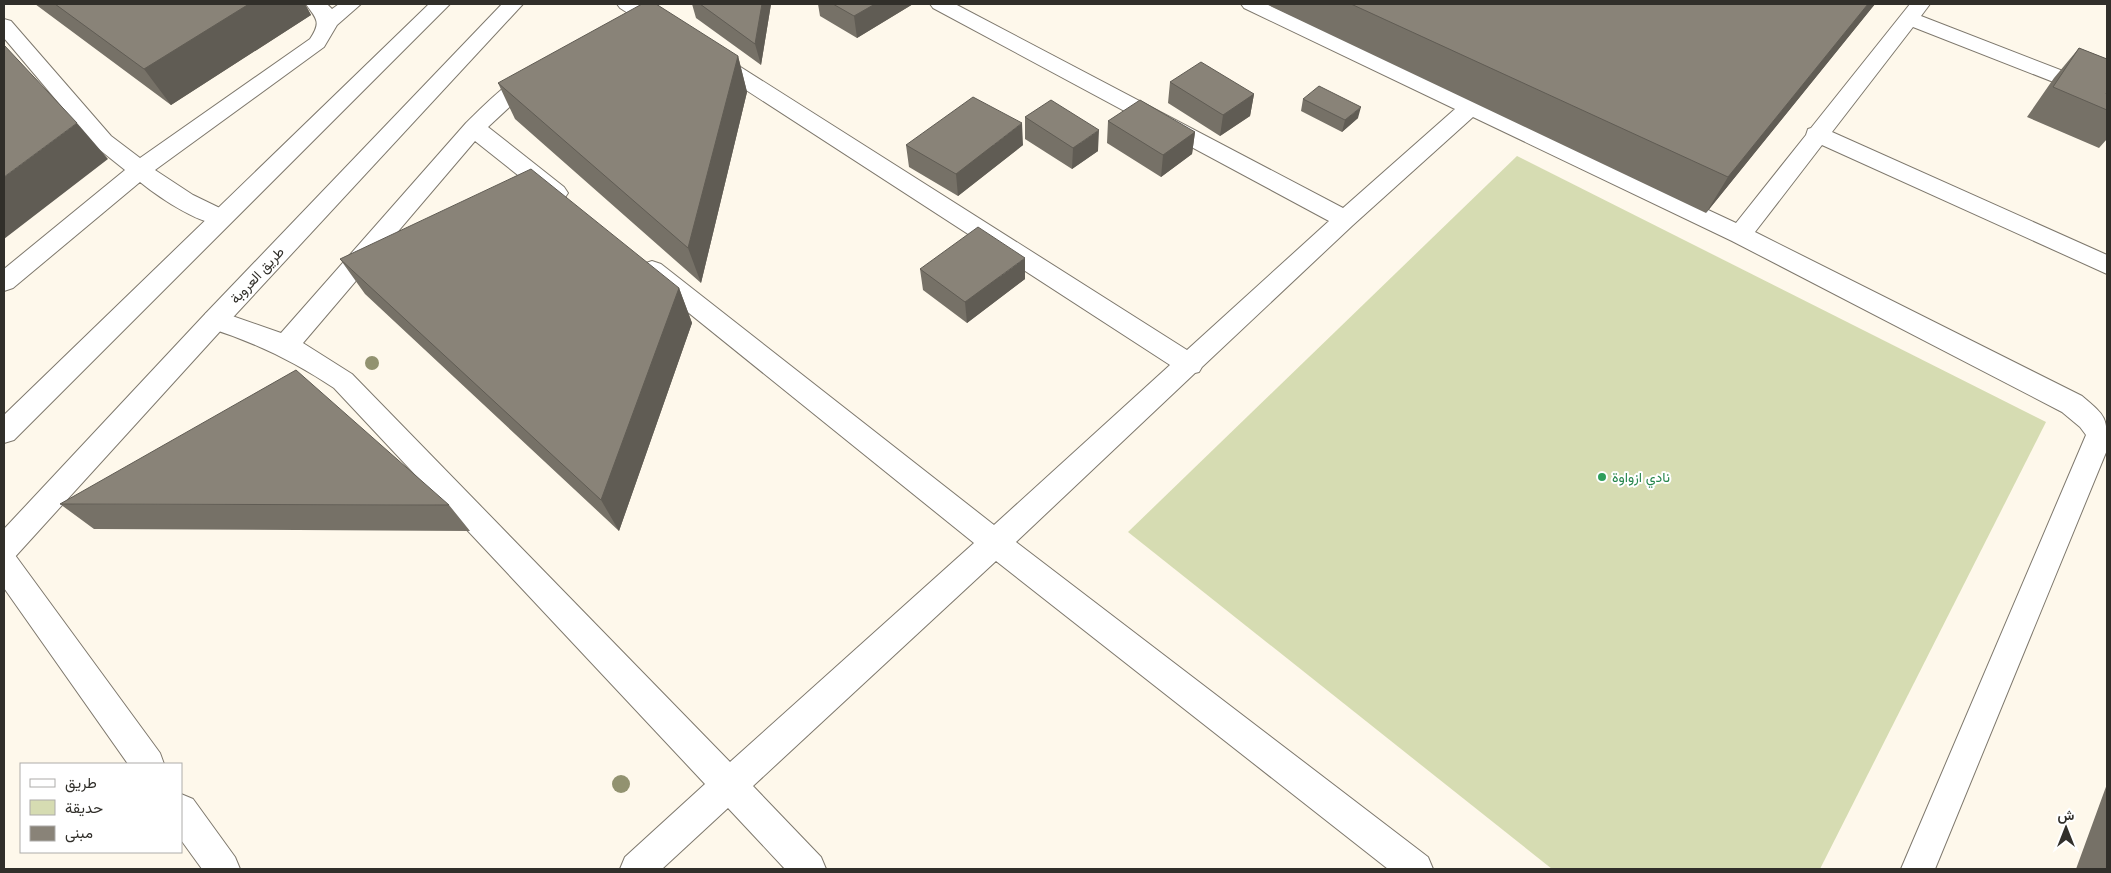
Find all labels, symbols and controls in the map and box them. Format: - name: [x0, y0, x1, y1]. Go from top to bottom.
- street label: طريق العروبة: [226, 243, 289, 308]
- place label: نادي ازواوة: [1612, 468, 1670, 489]
- marker: نادي ازواوة: [1596, 471, 1608, 483]
- legend: [20, 763, 182, 853]
- text: طريق: [65, 773, 97, 793]
- text: حديقة: [65, 798, 103, 818]
- north arrow: [2041, 803, 2091, 853]
- text: ش: [2058, 806, 2075, 825]
- text: مبنى: [65, 823, 93, 843]

